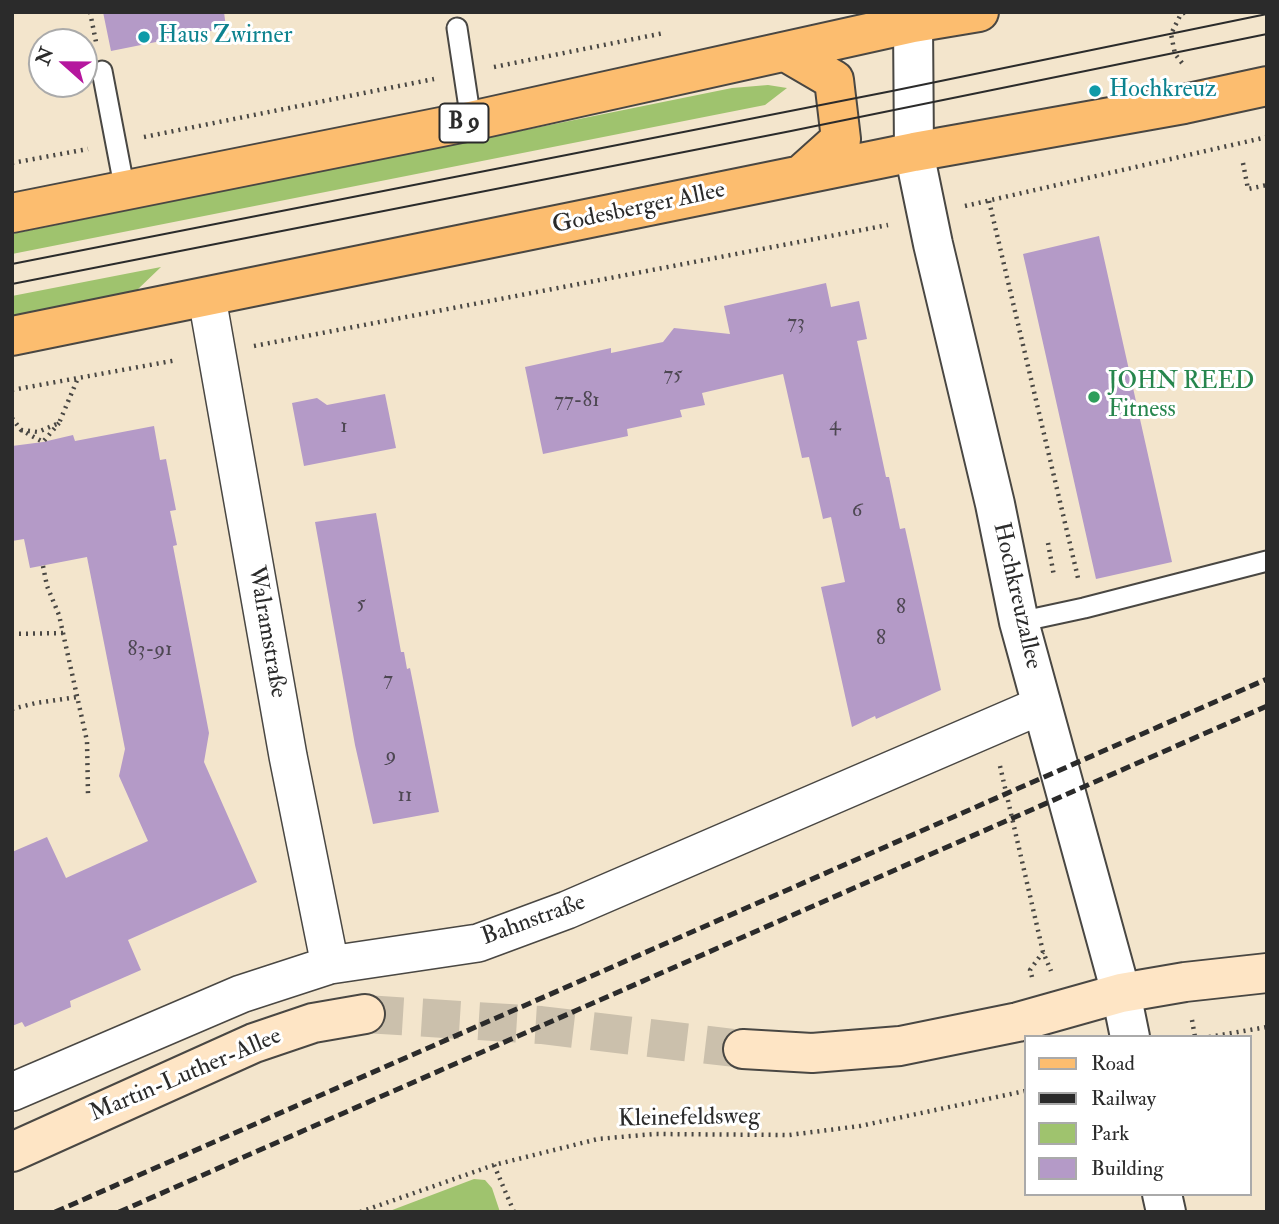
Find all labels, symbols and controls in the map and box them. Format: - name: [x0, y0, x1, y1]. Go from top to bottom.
- place label: Haus Zwirner: [158, 23, 292, 51]
- north arrow: [28, 28, 98, 98]
- marker: Haus Zwirner: [136, 29, 152, 45]
- text: N: [31, 44, 60, 68]
- place label: Hochkreuz: [1109, 77, 1217, 105]
- marker: Hochkreuz: [1087, 83, 1103, 99]
- road number: B 9: [440, 104, 489, 142]
- street label: Godesberger Allee: [550, 177, 728, 241]
- house number: 73: [787, 310, 805, 336]
- house number: 75: [664, 362, 682, 388]
- place label: JOHN REED Fitness: [1108, 369, 1254, 425]
- house number: 77-81: [554, 388, 600, 414]
- marker: JOHN REED Fitness: [1086, 389, 1102, 405]
- house number: 4: [829, 412, 841, 438]
- house number: 1: [340, 414, 348, 440]
- house number: 6: [852, 498, 862, 524]
- street label: Hochkreuzallee: [985, 520, 1047, 672]
- street label: Walramstraße: [240, 564, 292, 700]
- house number: 5: [356, 591, 366, 617]
- house number: 8: [896, 595, 906, 621]
- house number: 8: [876, 626, 886, 652]
- house number: 83-91: [128, 637, 172, 663]
- house number: 7: [383, 667, 393, 693]
- house number: 9: [386, 743, 396, 769]
- house number: 11: [398, 783, 412, 809]
- street label: Bahnstraße: [478, 889, 590, 953]
- street label: Martin-Luther-Allee: [86, 1023, 286, 1129]
- legend: [1024, 1035, 1251, 1196]
- text: Road: [1091, 1050, 1135, 1077]
- text: Railway: [1091, 1085, 1156, 1112]
- street label: Kleinefeldsweg: [618, 1103, 760, 1135]
- text: Park: [1091, 1120, 1129, 1147]
- text: Building: [1091, 1155, 1164, 1182]

